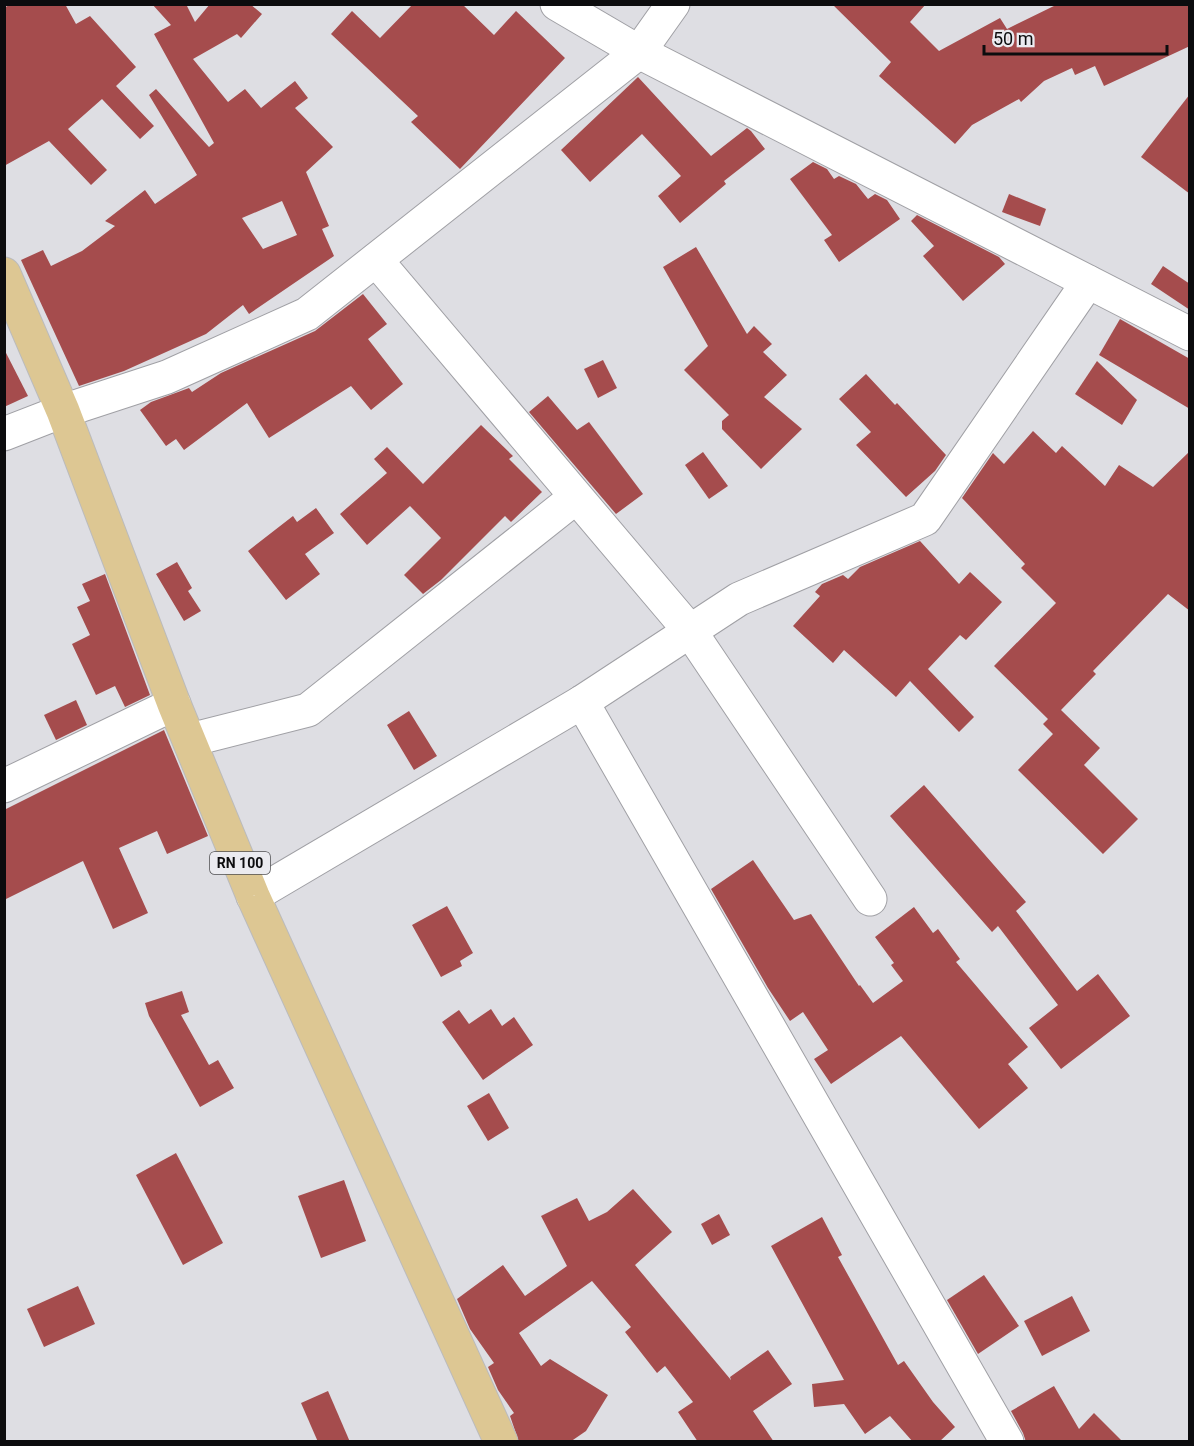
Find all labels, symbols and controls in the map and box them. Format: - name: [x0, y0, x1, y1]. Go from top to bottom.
- scale bar: [984, 18, 1167, 56]
- text: 50 m: [993, 28, 1033, 49]
- road number: RN 100: [210, 852, 270, 874]

